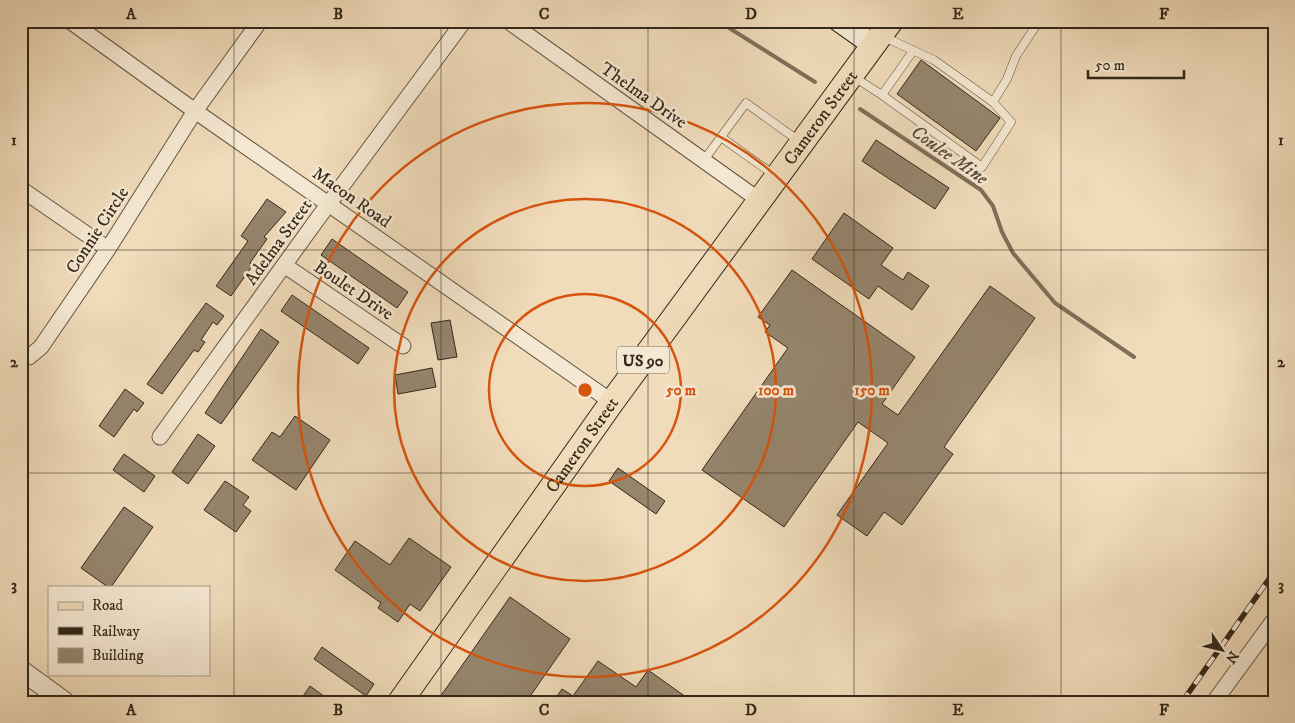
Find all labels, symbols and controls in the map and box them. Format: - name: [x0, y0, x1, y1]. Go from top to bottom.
- text: A: [125, 4, 137, 24]
- text: B: [333, 4, 343, 24]
- text: C: [539, 4, 549, 24]
- text: D: [745, 4, 757, 24]
- text: E: [952, 4, 964, 24]
- text: F: [1159, 4, 1169, 24]
- scale bar: [1088, 48, 1184, 80]
- text: 50 m: [1095, 56, 1125, 75]
- street label: Thelma Drive: [596, 58, 691, 134]
- street label: Cameron Street: [779, 66, 863, 170]
- water label: Coulee Mine: [906, 120, 993, 190]
- text: 1: [11, 130, 17, 150]
- text: 1: [1278, 130, 1284, 150]
- street label: Macon Road: [308, 163, 395, 233]
- street label: Connie Circle: [62, 183, 134, 278]
- street label: Adelma Street: [240, 195, 317, 290]
- street label: Boulet Drive: [309, 256, 397, 325]
- road number: US 90: [617, 346, 669, 374]
- text: 2: [10, 352, 19, 372]
- text: 2: [1277, 352, 1286, 372]
- centre of rings: [576, 381, 594, 399]
- text: 50 m: [665, 381, 697, 400]
- text: 100 m: [758, 381, 795, 400]
- text: 150 m: [854, 381, 890, 400]
- street label: Cameron Street: [541, 393, 624, 497]
- text: 3: [11, 575, 17, 595]
- text: 3: [1278, 575, 1284, 595]
- legend: [48, 586, 210, 676]
- text: Road: [92, 596, 124, 615]
- text: Railway: [92, 622, 140, 641]
- north arrow: [1198, 626, 1248, 676]
- text: Building: [92, 646, 144, 665]
- text: N: [1221, 647, 1243, 667]
- text: A: [125, 700, 137, 720]
- text: B: [333, 700, 343, 720]
- text: C: [539, 700, 549, 720]
- text: D: [745, 700, 757, 720]
- text: E: [952, 700, 964, 720]
- text: F: [1159, 700, 1169, 720]

